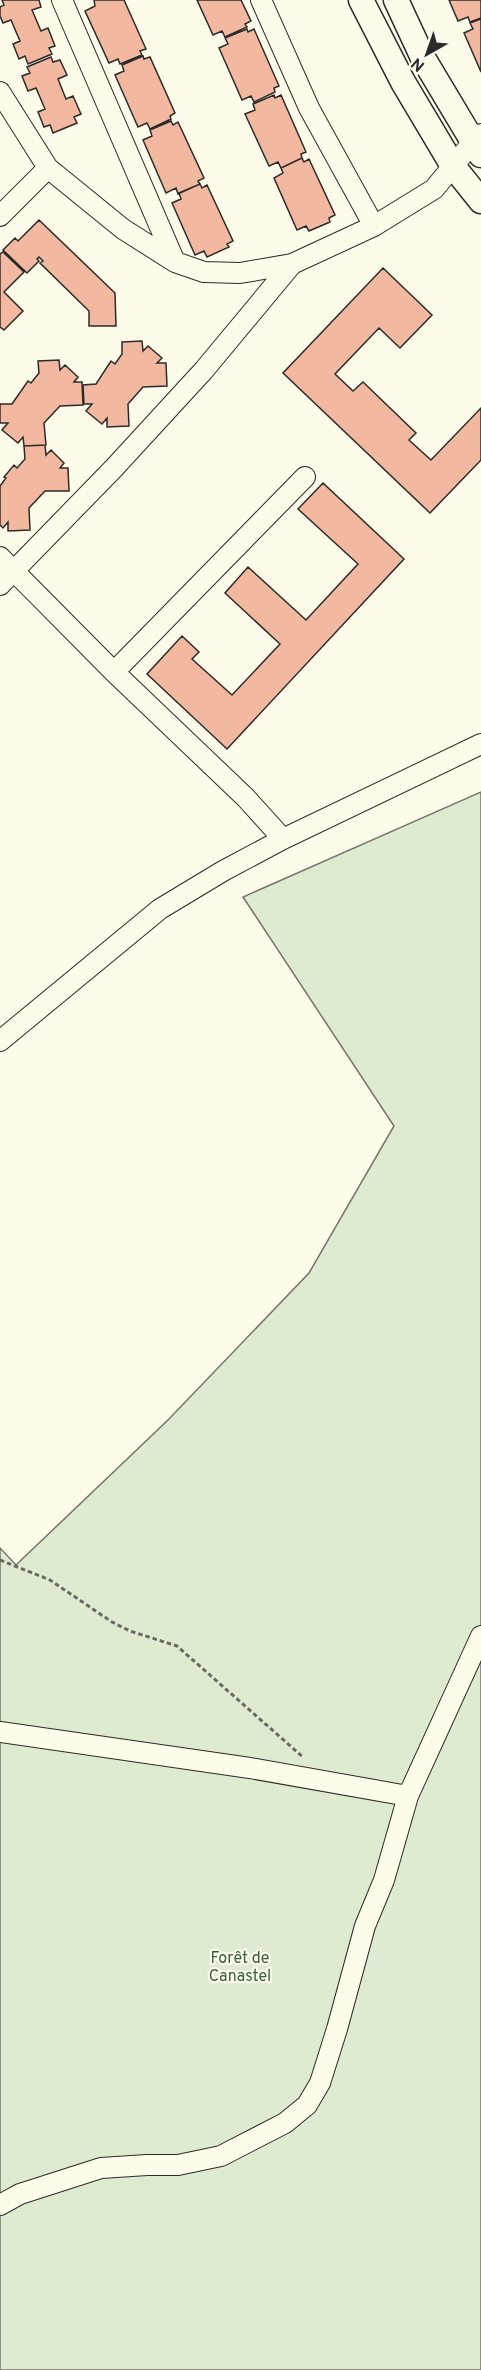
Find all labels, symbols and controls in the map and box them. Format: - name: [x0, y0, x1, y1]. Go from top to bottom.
- north arrow: [397, 24, 457, 84]
- text: N: [408, 53, 429, 75]
- park label: Forêt de Canastel: [209, 1949, 271, 1987]

